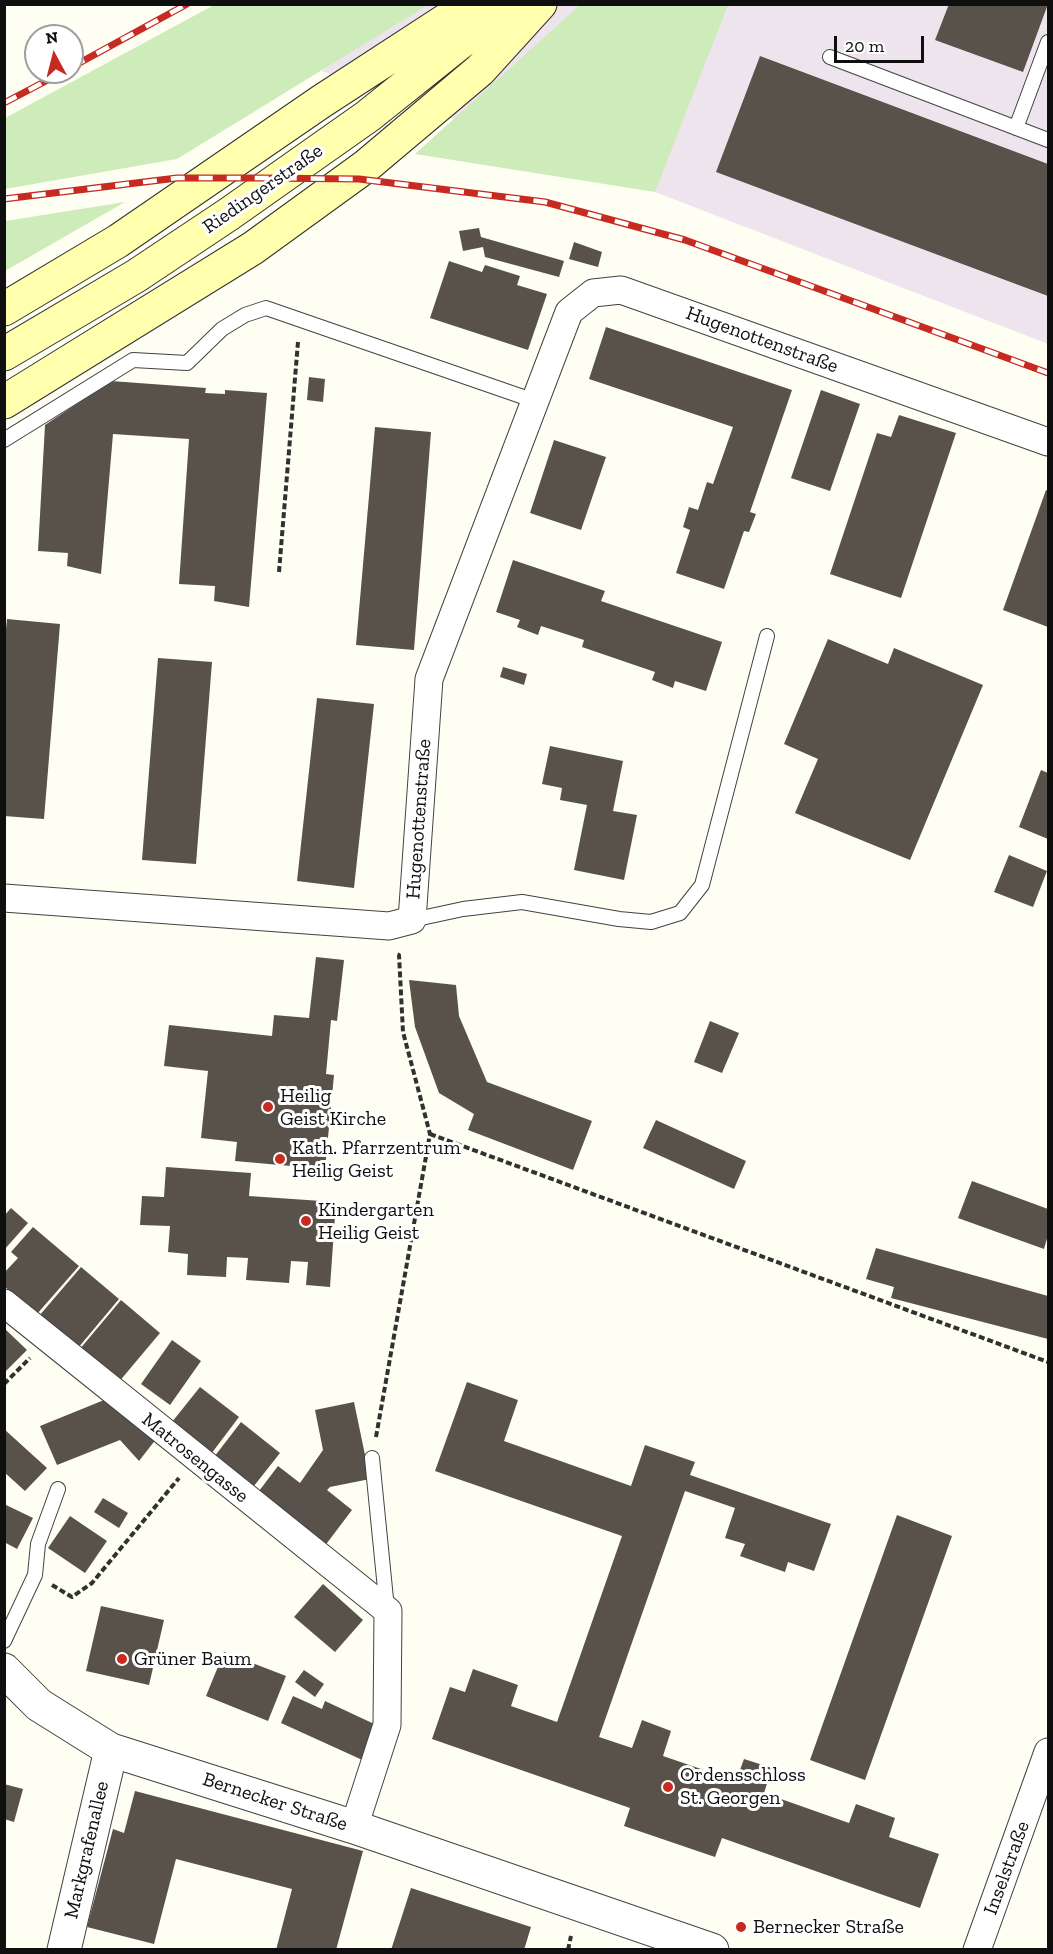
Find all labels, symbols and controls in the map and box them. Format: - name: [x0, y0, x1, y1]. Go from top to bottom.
- north arrow: [24, 24, 84, 84]
- scale bar: [837, 24, 927, 62]
- text: N: [45, 27, 59, 48]
- text: 20 m: [845, 35, 884, 57]
- street label: Riedingerstraße: [198, 139, 328, 239]
- street label: Hugenottenstraße: [683, 301, 841, 379]
- street label: Hugenottenstraße: [401, 738, 437, 900]
- place label: Heilig Geist Kirche: [280, 1084, 386, 1131]
- marker: Heilig Geist Kirche: [261, 1100, 275, 1114]
- place label: Kath. Pfarrzentrum Heilig Geist: [292, 1136, 461, 1183]
- marker: Kath. Pfarrzentrum Heilig Geist: [273, 1152, 287, 1166]
- place label: Kindergarten Heilig Geist: [318, 1198, 434, 1245]
- marker: Kindergarten Heilig Geist: [299, 1214, 313, 1228]
- street label: Matrosengasse: [137, 1408, 253, 1508]
- place label: Grüner Baum: [134, 1647, 251, 1671]
- marker: Grüner Baum: [115, 1652, 129, 1666]
- place label: Ordensschloss St. Georgen: [680, 1763, 806, 1810]
- street label: Bernecker Straße: [200, 1767, 350, 1837]
- street label: Markgrafenallee: [59, 1779, 115, 1921]
- marker: Ordensschloss St. Georgen: [661, 1780, 675, 1794]
- street label: Inselstraße: [979, 1818, 1035, 1918]
- place label: Bernecker Straße: [753, 1915, 904, 1939]
- marker: Bernecker Straße: [734, 1920, 748, 1934]

